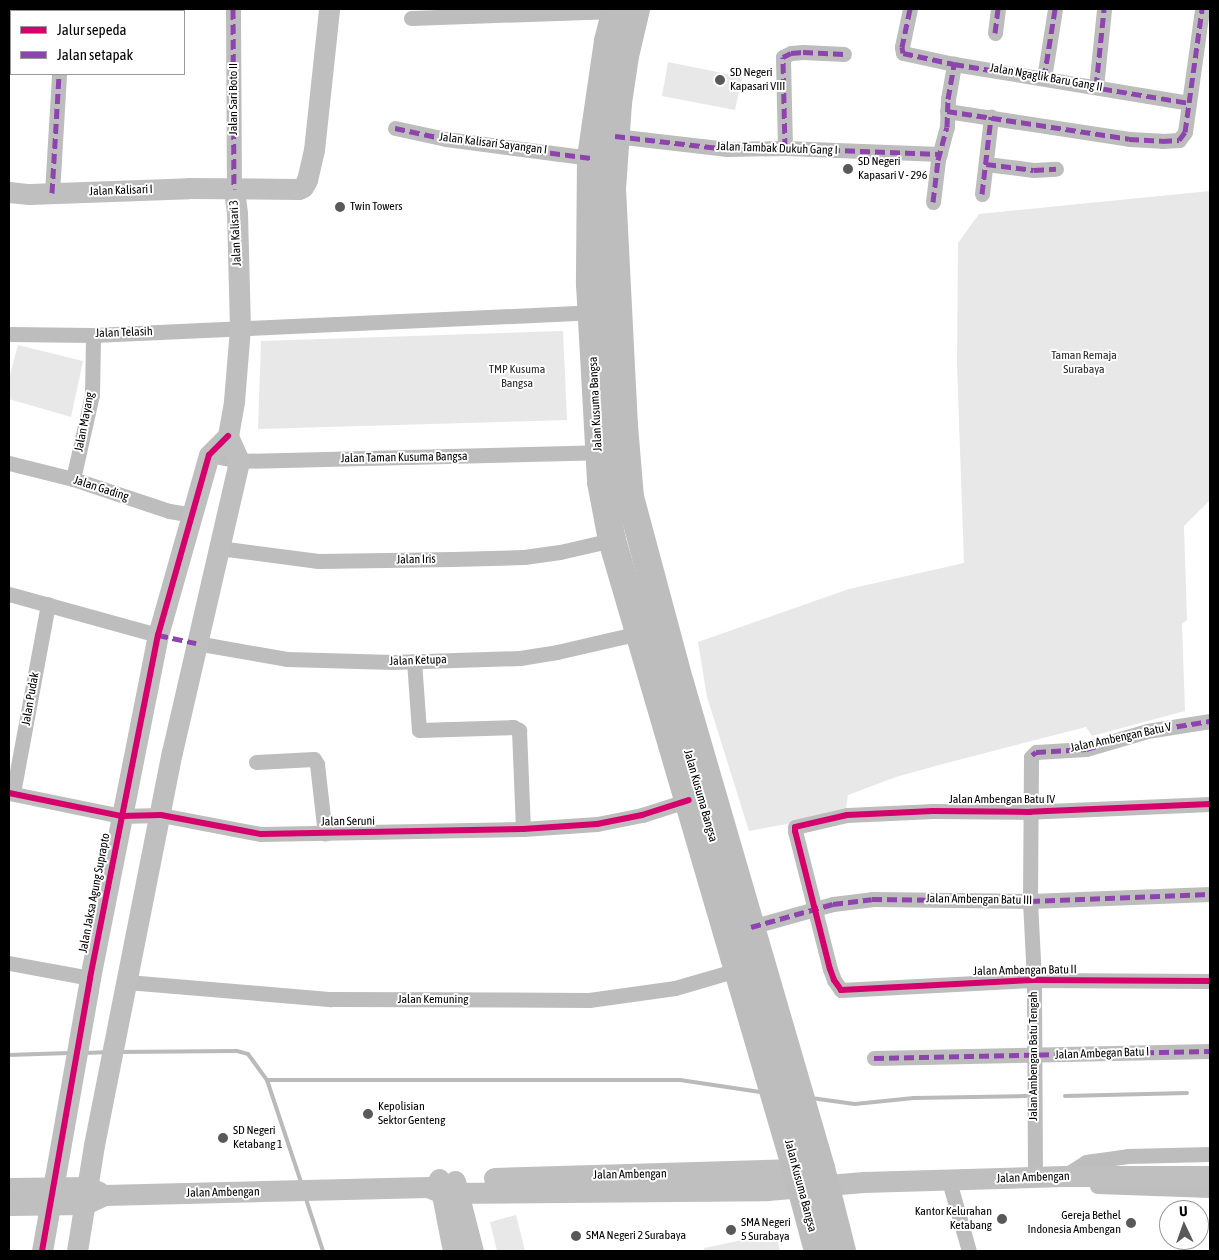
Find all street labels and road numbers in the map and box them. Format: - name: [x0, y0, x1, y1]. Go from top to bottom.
- street label: Jalan Ngaglik Baru Gang II: [989, 61, 1103, 95]
- street label: Jalan Sari Boto II: [227, 63, 241, 135]
- street label: Jalan Kalisari Sayangan I: [438, 130, 548, 158]
- street label: Jalan Tambak Dukuh Gang I: [716, 140, 838, 158]
- street label: Jalan Kalisari I: [89, 183, 153, 199]
- street label: Jalan Kalisari 3: [227, 200, 245, 266]
- street label: Jalan Telasih: [95, 325, 153, 341]
- street label: Jalan Kusuma Bangsa: [586, 356, 606, 452]
- street label: Jalan Mayang: [72, 391, 98, 453]
- street label: Jalan Taman Kusuma Bangsa: [340, 450, 468, 466]
- street label: Jalan Gading: [72, 473, 130, 505]
- street label: Jalan Iris: [396, 552, 436, 568]
- street label: Jalan Ketupa: [389, 653, 447, 669]
- street label: Jalan Pudak: [19, 671, 43, 727]
- street label: Jalan Ambengan Batu V: [1069, 720, 1173, 756]
- street label: Jalan Kusuma Bangsa: [680, 748, 720, 844]
- street label: Jalan Ambengan Batu IV: [949, 793, 1055, 807]
- street label: Jalan Seruni: [321, 814, 375, 830]
- street label: Jalan Jaksa Agung Suprapto: [76, 832, 114, 954]
- street label: Jalan Ambengan Batu III: [926, 892, 1032, 908]
- street label: Jalan Ambengan Batu II: [973, 963, 1077, 979]
- street label: Jalan Ambengan Batu Tengah: [1027, 991, 1041, 1121]
- street label: Jalan Kemuning: [398, 993, 468, 1007]
- street label: Jalan Ambegan Batu I: [1055, 1045, 1149, 1063]
- street label: Jalan Kusuma Bangsa: [781, 1138, 819, 1234]
- street label: Jalan Ambengan: [593, 1167, 667, 1183]
- street label: Jalan Ambengan: [996, 1170, 1070, 1186]
- street label: Jalan Ambengan: [186, 1185, 260, 1201]

